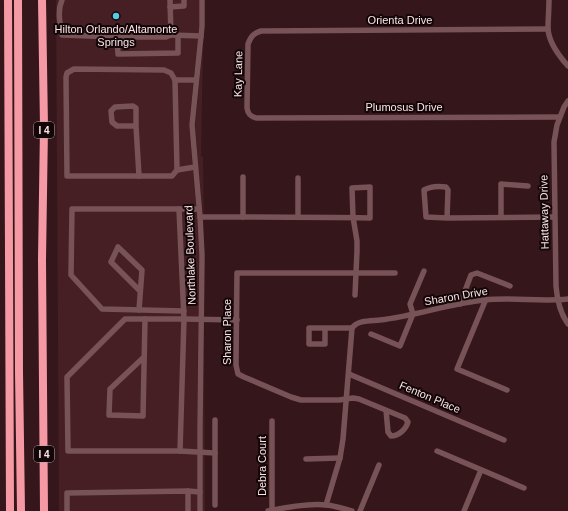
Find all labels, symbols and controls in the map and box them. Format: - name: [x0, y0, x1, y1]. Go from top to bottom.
- marker: Hilton Orlando/Altamonte Springs: [111, 11, 121, 21]
- street label: Orienta Drive: [368, 14, 432, 26]
- place label: Hilton Orlando/Altamonte Springs: [55, 23, 177, 48]
- street label: Kay Lane: [232, 51, 244, 97]
- street label: Plumosus Drive: [365, 101, 443, 113]
- road number: I 4: [34, 122, 54, 138]
- street label: Hattaway Drive: [537, 175, 551, 249]
- street label: Northlake Boulevard: [182, 205, 198, 305]
- street label: Sharon Drive: [423, 285, 489, 307]
- street label: Sharon Place: [221, 299, 233, 365]
- street label: Fenton Place: [398, 379, 462, 415]
- street label: Debra Court: [256, 436, 268, 496]
- road number: I 4: [34, 446, 54, 462]

